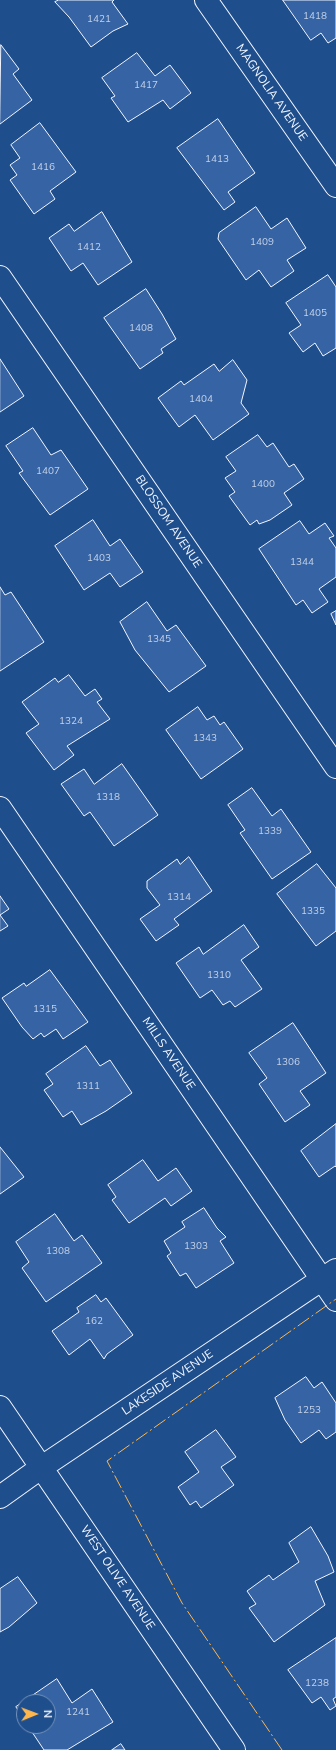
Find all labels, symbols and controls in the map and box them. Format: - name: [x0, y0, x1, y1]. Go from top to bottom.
- house number: 1418: [303, 11, 327, 23]
- house number: 1421: [87, 14, 111, 26]
- street label: MAGNOLIA AVENUE: [232, 42, 310, 144]
- house number: 1417: [134, 80, 158, 92]
- house number: 1413: [205, 154, 229, 166]
- house number: 1416: [31, 162, 55, 174]
- house number: 1409: [250, 237, 274, 249]
- house number: 1412: [77, 242, 101, 254]
- house number: 1405: [303, 308, 327, 320]
- house number: 1408: [129, 323, 153, 335]
- house number: 1404: [189, 394, 213, 406]
- house number: 1407: [36, 466, 60, 478]
- street label: BLOSSOM AVENUE: [132, 473, 204, 571]
- house number: 1400: [251, 479, 275, 491]
- house number: 1403: [87, 553, 111, 565]
- house number: 1344: [290, 557, 314, 569]
- house number: 1345: [147, 634, 171, 646]
- house number: 1324: [59, 716, 83, 728]
- house number: 1343: [193, 733, 217, 745]
- house number: 1318: [96, 792, 120, 804]
- house number: 1339: [258, 826, 282, 838]
- house number: 1314: [167, 892, 191, 904]
- house number: 1335: [301, 906, 325, 918]
- house number: 1310: [207, 970, 231, 982]
- house number: 1315: [33, 1004, 57, 1016]
- street label: MILLS AVENUE: [138, 1015, 198, 1093]
- house number: 1306: [276, 1057, 300, 1069]
- house number: 1311: [76, 1081, 100, 1093]
- house number: 1303: [184, 1241, 208, 1253]
- house number: 1308: [46, 1246, 70, 1258]
- house number: 162: [85, 1316, 103, 1328]
- street label: LAKESIDE AVENUE: [120, 1347, 216, 1419]
- house number: 1253: [297, 1405, 321, 1417]
- street label: WEST OLIVE AVENUE: [77, 1523, 157, 1633]
- house number: 1238: [305, 1678, 329, 1690]
- north arrow: [16, 1694, 56, 1734]
- house number: 1241: [66, 1707, 90, 1719]
- text: N: [40, 1710, 55, 1718]

